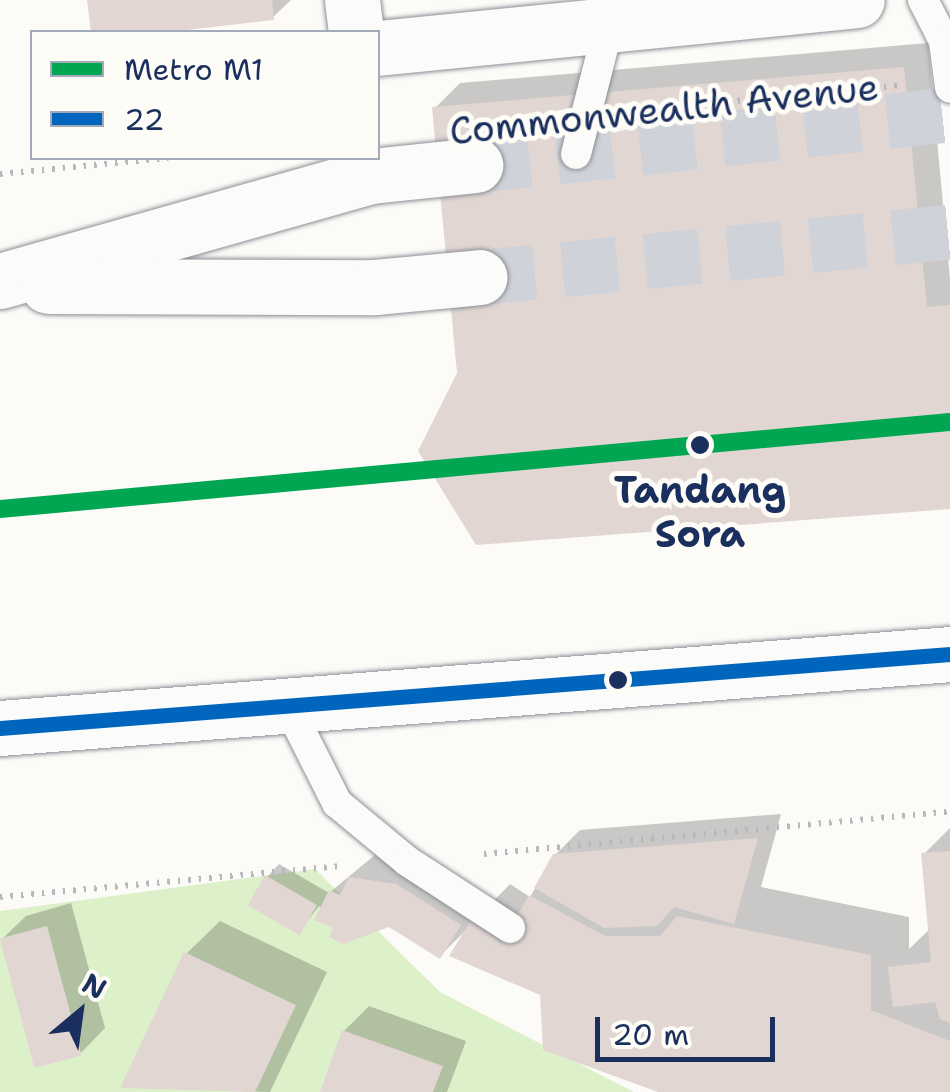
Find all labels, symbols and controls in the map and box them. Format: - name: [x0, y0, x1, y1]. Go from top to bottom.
- legend: [30, 30, 380, 160]
- text: Metro M1: [124, 49, 263, 90]
- street label: Commonwealth Avenue: [447, 64, 881, 154]
- text: 22: [124, 99, 165, 140]
- marker: Tandang Sora: [683, 428, 717, 462]
- place label: Tandang Sora: [614, 467, 786, 556]
- unlabelled marker: [608, 670, 628, 690]
- north arrow: [30, 962, 130, 1062]
- text: N: [76, 964, 113, 1008]
- scale bar: [600, 997, 780, 1059]
- text: 20 m: [612, 1014, 689, 1055]

